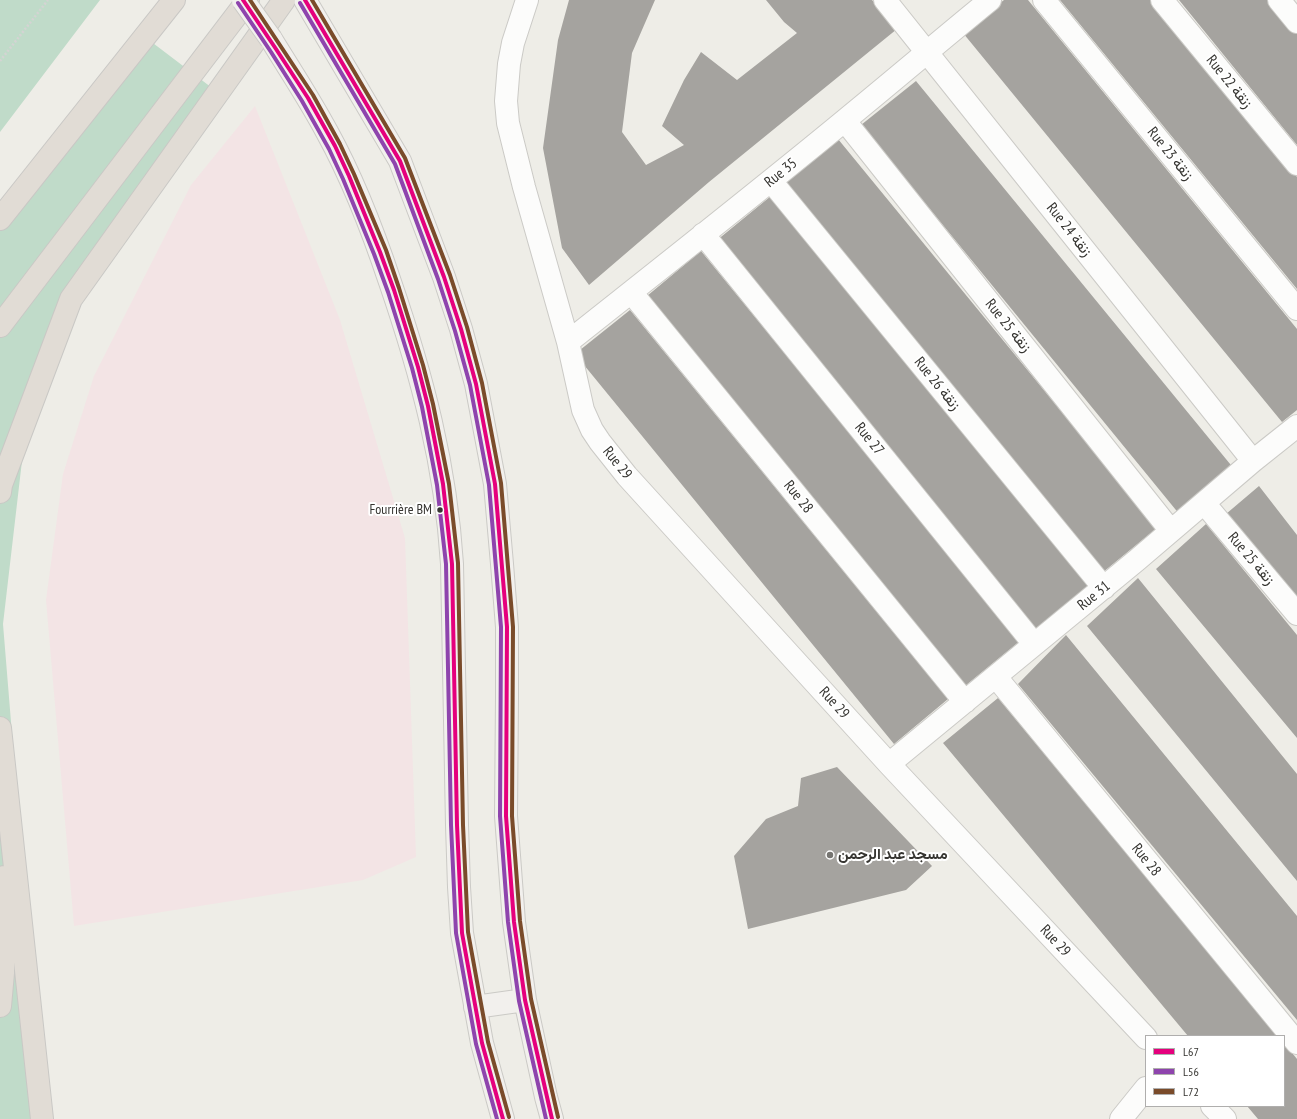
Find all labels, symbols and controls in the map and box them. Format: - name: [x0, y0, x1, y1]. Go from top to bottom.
- street label: Rue 22 زنقة: [1202, 52, 1256, 112]
- street label: Rue 23 زنقة: [1143, 124, 1197, 184]
- street label: Rue 35: [761, 154, 801, 192]
- street label: Rue 24 زنقة: [1042, 199, 1096, 261]
- street label: Rue 25 زنقة: [981, 296, 1035, 356]
- street label: Rue 26 زنقة: [910, 354, 964, 414]
- street label: Rue 27: [850, 419, 888, 459]
- street label: Rue 29: [598, 443, 636, 483]
- street label: Rue 28: [779, 477, 817, 517]
- place label: Fourrière BM: [370, 502, 432, 518]
- marker: Fourrière BM: [435, 505, 445, 515]
- street label: Rue 25 زنقة: [1224, 529, 1278, 589]
- street label: Rue 31: [1074, 577, 1114, 615]
- street label: Rue 29: [815, 683, 853, 723]
- street label: Rue 28: [1127, 840, 1165, 880]
- place label: مسجد عبد الرحمن: [838, 846, 948, 864]
- marker: مسجد عبد الرحمن: [825, 850, 835, 860]
- street label: Rue 29: [1036, 921, 1074, 961]
- legend: [1145, 1035, 1285, 1107]
- text: L67: [1183, 1044, 1199, 1059]
- text: L56: [1183, 1064, 1199, 1079]
- text: L72: [1183, 1084, 1199, 1099]

